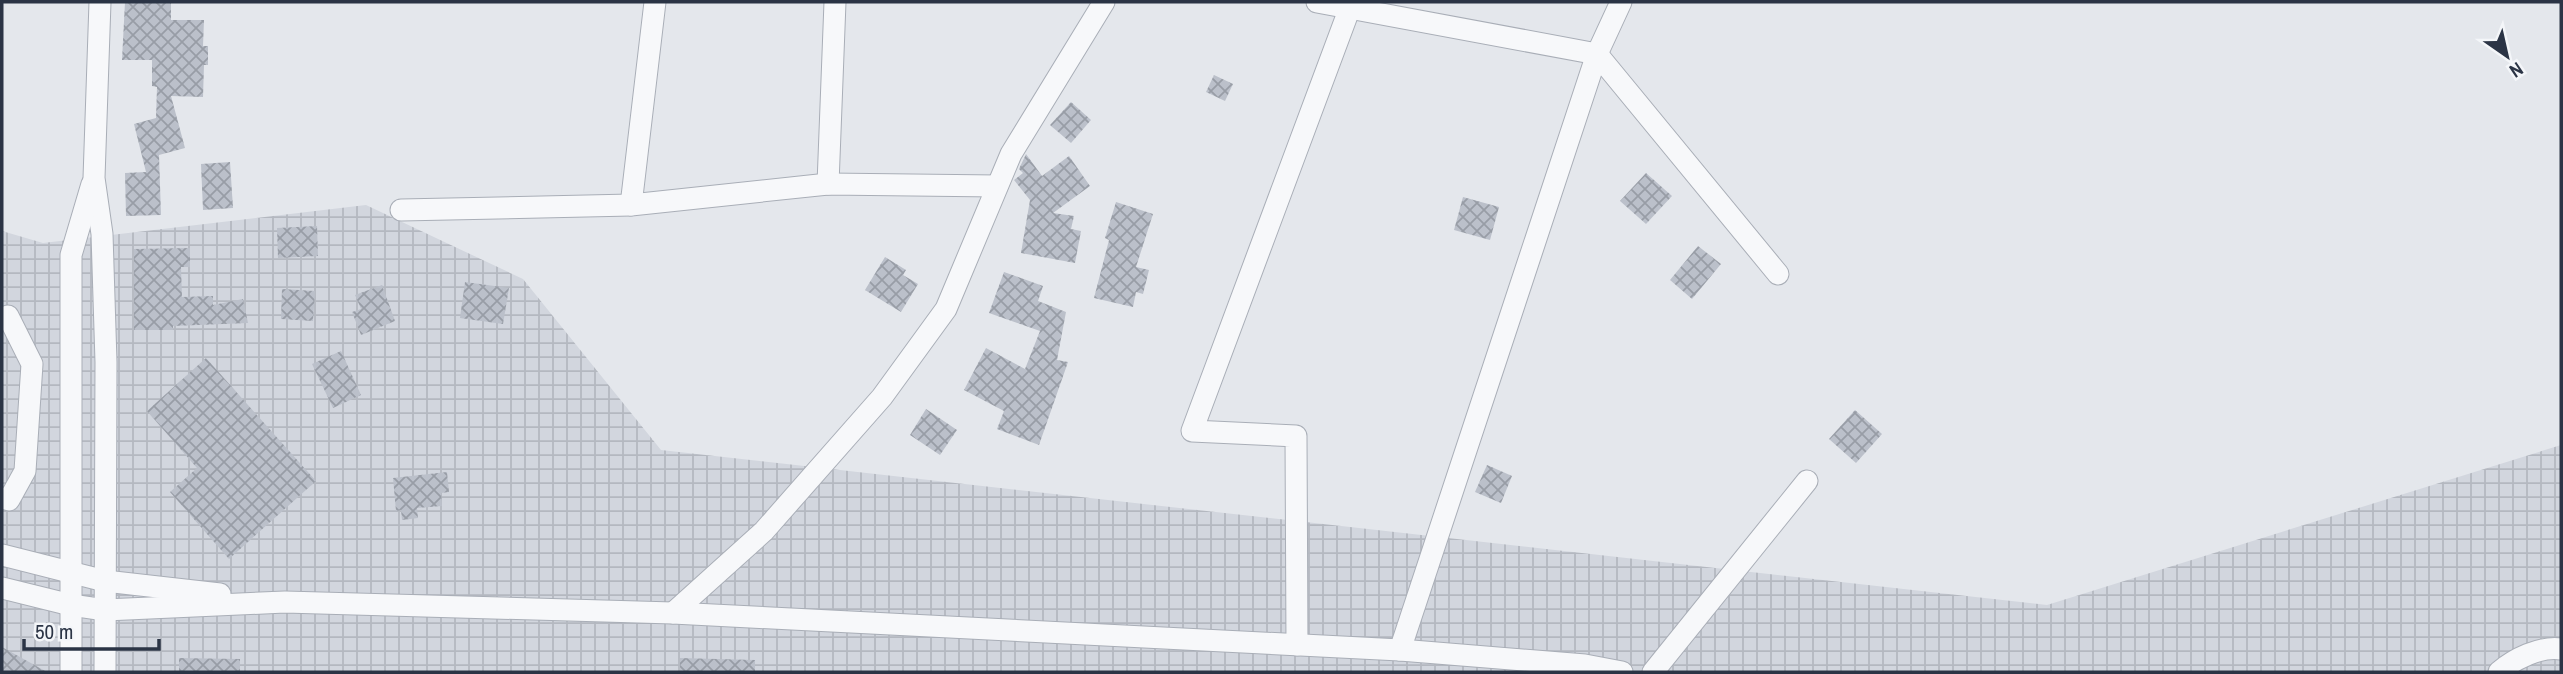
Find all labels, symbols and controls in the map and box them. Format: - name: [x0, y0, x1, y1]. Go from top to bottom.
- north arrow: [2472, 21, 2542, 91]
- text: N: [2505, 56, 2528, 84]
- scale bar: [24, 608, 159, 652]
- text: 50 m: [35, 617, 73, 646]

